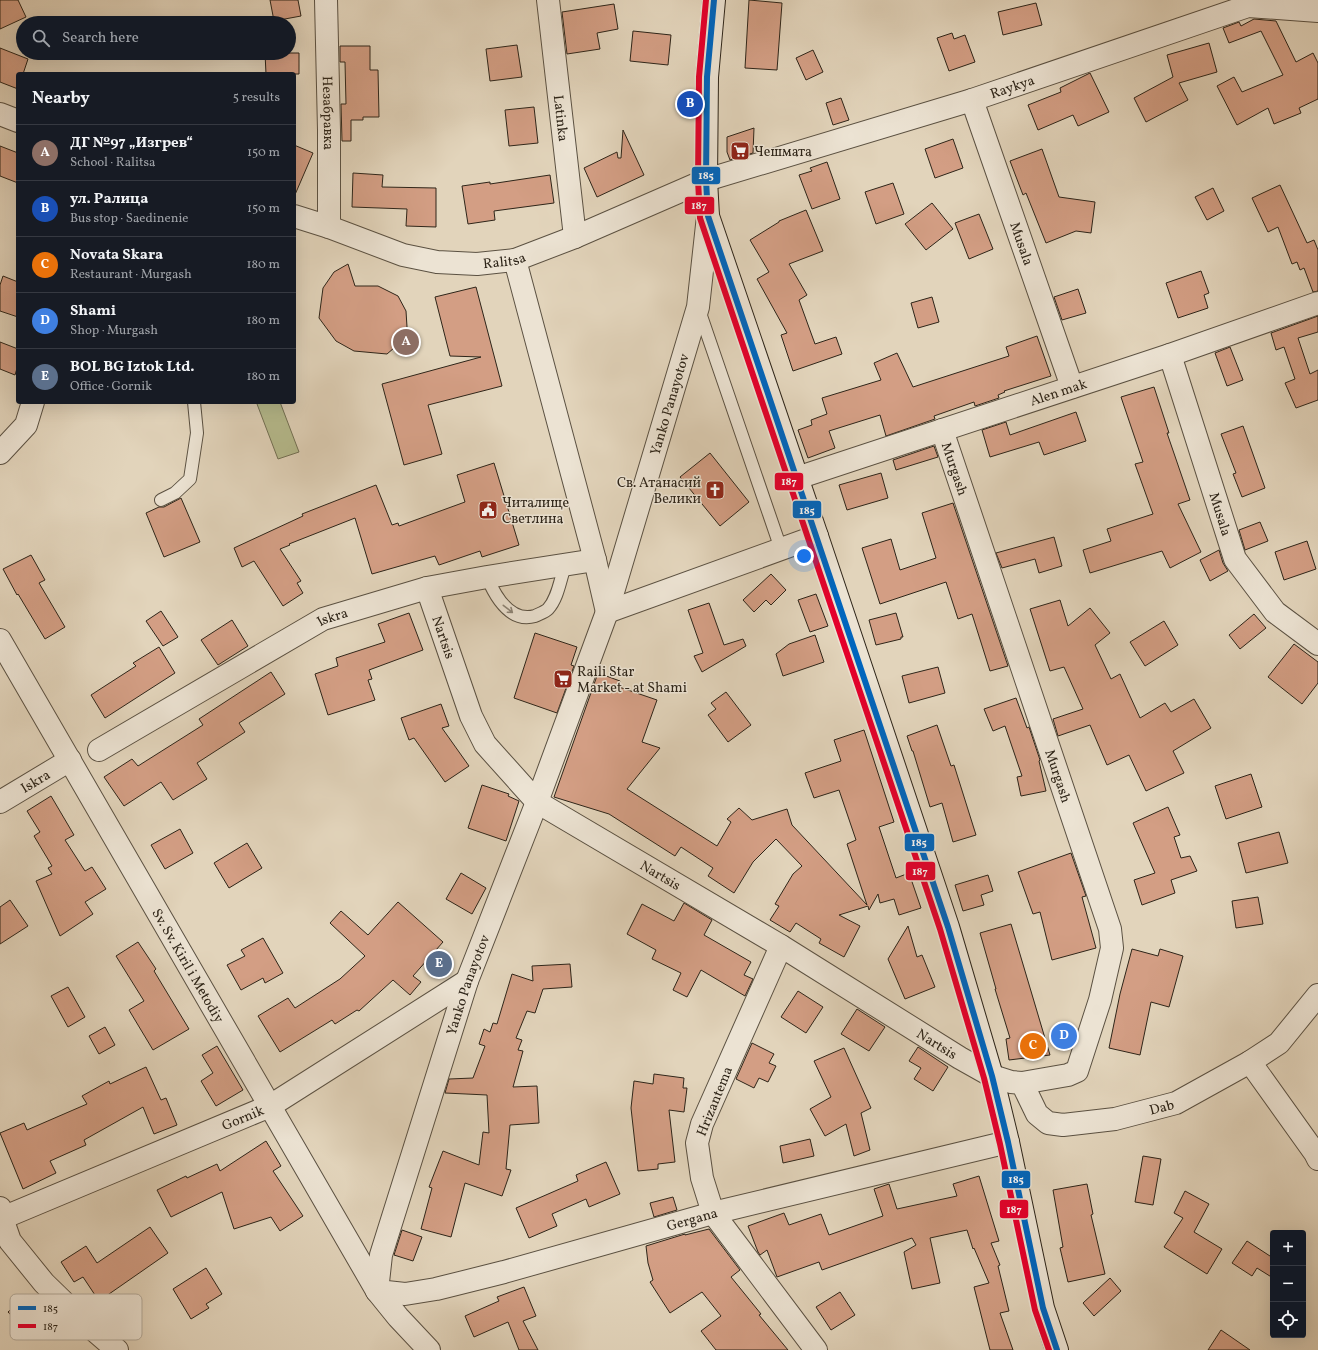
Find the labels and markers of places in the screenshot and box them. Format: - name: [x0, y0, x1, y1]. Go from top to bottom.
- pin: B: [677, 89, 703, 119]
- supermarket icon: Чешмата: [729, 140, 751, 162]
- place label: Чешмата: [754, 143, 812, 162]
- pin: A: [393, 327, 419, 357]
- place label: Св. Атанасий Велики: [617, 474, 701, 509]
- church icon: Св. Атанасий Велики: [704, 479, 726, 501]
- place label: Читалище Светлина: [502, 494, 570, 529]
- public building icon: Читалище Светлина: [477, 499, 499, 521]
- place label: Raili Star Market - at Shami: [577, 663, 687, 698]
- supermarket icon: Raili Star Market - at Shami: [552, 668, 574, 690]
- pin: E: [426, 949, 452, 979]
- pin: D: [1051, 1021, 1077, 1051]
- pin: C: [1020, 1031, 1046, 1061]

